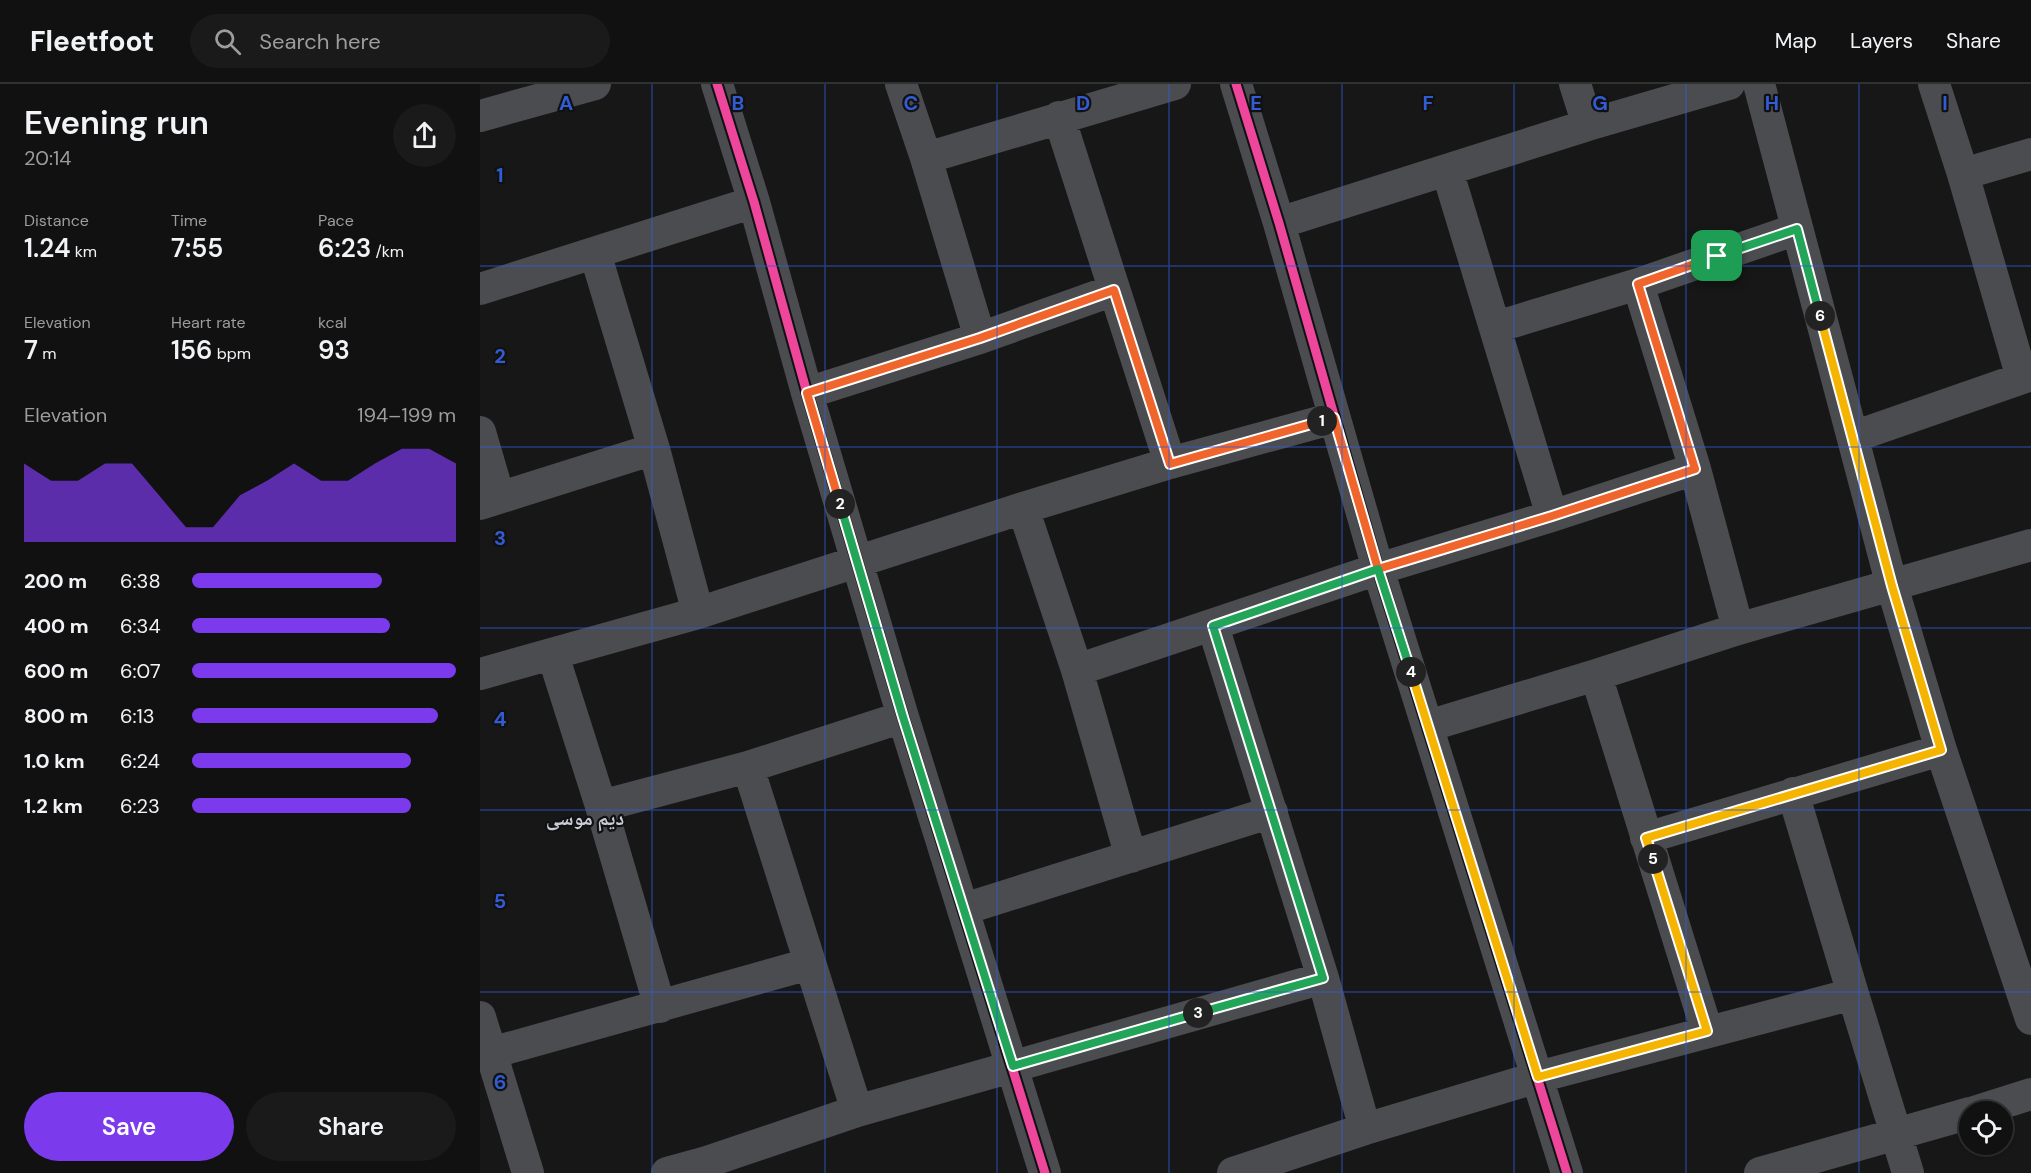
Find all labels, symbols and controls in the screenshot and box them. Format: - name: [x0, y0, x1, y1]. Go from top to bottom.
- search box: [190, 14, 610, 68]
- text: Fleetfoot: [30, 23, 154, 60]
- icon: search: [211, 25, 244, 58]
- text: Search here: [259, 27, 381, 56]
- text: Map: [1775, 27, 1817, 55]
- text: Layers: [1850, 27, 1913, 55]
- text: Share: [1946, 27, 2001, 55]
- text: A: [559, 90, 573, 116]
- text: B: [732, 90, 744, 116]
- text: C: [904, 90, 918, 116]
- text: D: [1076, 90, 1090, 116]
- text: E: [1250, 90, 1262, 116]
- text: F: [1422, 90, 1434, 116]
- text: G: [1592, 90, 1608, 116]
- text: H: [1765, 90, 1779, 116]
- text: I: [1942, 90, 1948, 116]
- text: Evening run: [24, 101, 209, 144]
- button: share: [393, 104, 456, 167]
- text: 20:14: [24, 145, 71, 171]
- text: 1: [496, 162, 504, 188]
- text: Distance: [24, 210, 89, 231]
- text: Time: [171, 210, 207, 231]
- text: Pace: [318, 210, 354, 231]
- pin: [1691, 230, 1742, 281]
- text: 1.24: [24, 231, 71, 265]
- text: 7:55: [171, 231, 223, 265]
- text: 6:23: [318, 231, 371, 265]
- icon: arrive: [1700, 239, 1733, 272]
- text: km: [71, 241, 97, 262]
- text: /km: [371, 241, 404, 262]
- pin: 6: [1805, 301, 1835, 331]
- text: 6: [1815, 305, 1825, 326]
- text: Elevation: [24, 312, 91, 333]
- text: Heart rate: [171, 312, 246, 333]
- text: kcal: [318, 312, 347, 333]
- text: 7: [24, 333, 38, 367]
- text: 156: [171, 333, 213, 367]
- text: 93: [318, 333, 350, 367]
- text: m: [38, 343, 56, 364]
- text: bpm: [213, 343, 251, 364]
- text: 2: [494, 343, 506, 369]
- text: Elevation: [24, 402, 107, 428]
- text: 194–199 m: [357, 402, 456, 428]
- pin: 1: [1307, 406, 1337, 436]
- text: 1: [1319, 410, 1325, 431]
- pin: 2: [825, 489, 855, 519]
- text: 2: [835, 493, 845, 514]
- text: 3: [494, 525, 506, 551]
- text: 200 m: [24, 568, 87, 594]
- text: 6:38: [120, 568, 161, 594]
- text: 400 m: [24, 613, 89, 639]
- text: 6:34: [120, 613, 161, 639]
- pin: 4: [1396, 657, 1426, 687]
- text: 600 m: [24, 658, 88, 684]
- text: 6:07: [120, 658, 161, 684]
- text: 4: [1406, 661, 1416, 682]
- text: 800 m: [24, 703, 88, 729]
- text: 6:13: [120, 703, 155, 729]
- text: 4: [494, 706, 507, 732]
- text: 1.0 km: [24, 748, 85, 774]
- text: 6:24: [120, 748, 160, 774]
- text: 1.2 km: [24, 793, 83, 819]
- text: 6:23: [120, 793, 160, 819]
- district label: ديم موسى: [546, 805, 624, 832]
- pin: 5: [1638, 844, 1668, 874]
- text: 5: [1648, 848, 1658, 869]
- text: 5: [494, 888, 506, 914]
- pin: 3: [1183, 998, 1213, 1028]
- text: 3: [1193, 1002, 1203, 1023]
- text: 6: [494, 1069, 506, 1095]
- button: Save: [24, 1092, 234, 1161]
- button: Share: [246, 1092, 456, 1161]
- map controls: [1959, 1101, 2013, 1155]
- button: locate: [1959, 1101, 2013, 1155]

